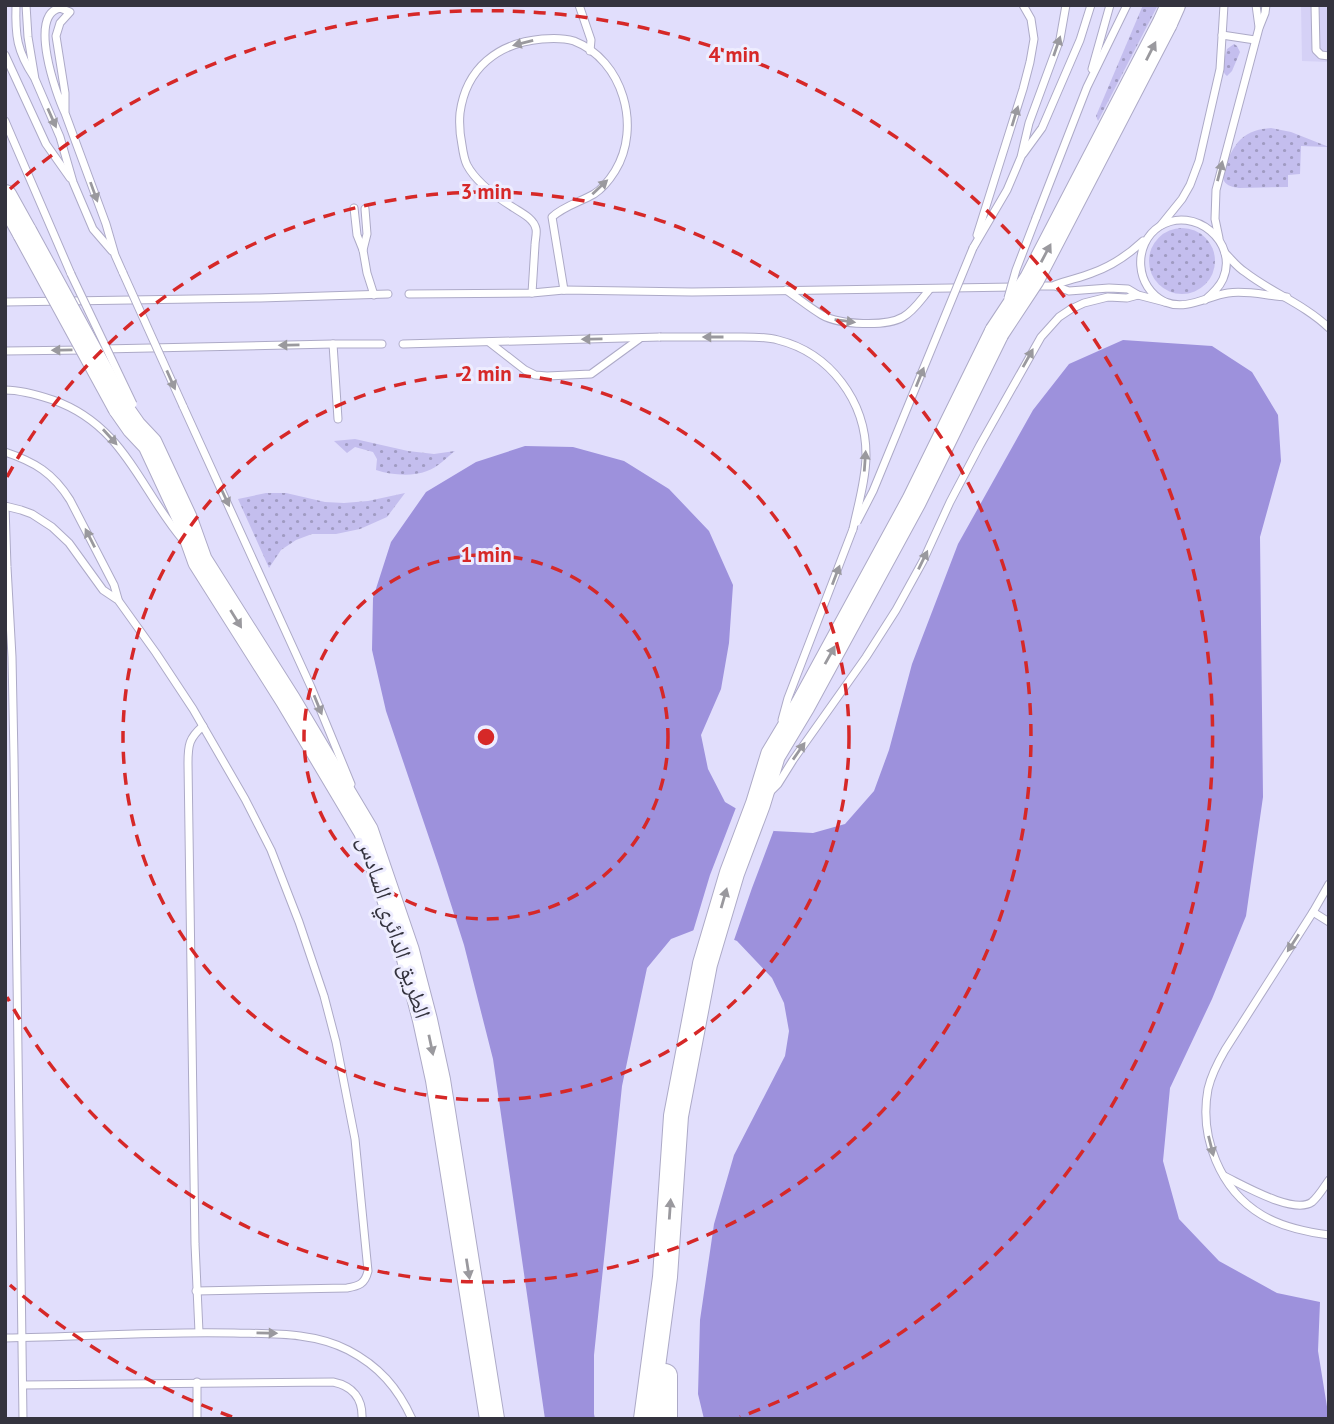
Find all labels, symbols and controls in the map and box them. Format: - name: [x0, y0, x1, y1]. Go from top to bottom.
- one-way arrow: [1052, 35, 1063, 56]
- one-way arrow: [511, 38, 533, 49]
- text: 4 min: [708, 41, 760, 68]
- one-way arrow: [1145, 41, 1156, 61]
- one-way arrow: [1010, 105, 1021, 126]
- one-way arrow: [47, 108, 58, 129]
- one-way arrow: [1215, 160, 1226, 182]
- text: 3 min: [460, 178, 512, 205]
- one-way arrow: [592, 178, 609, 195]
- one-way arrow: [89, 182, 100, 203]
- one-way arrow: [1040, 243, 1052, 263]
- one-way arrow: [834, 316, 856, 327]
- one-way arrow: [702, 331, 724, 343]
- one-way arrow: [580, 334, 602, 345]
- one-way arrow: [278, 339, 300, 350]
- one-way arrow: [51, 345, 73, 356]
- one-way arrow: [1022, 349, 1034, 368]
- text: 2 min: [460, 360, 512, 387]
- one-way arrow: [915, 366, 926, 387]
- one-way arrow: [165, 370, 177, 390]
- one-way arrow: [102, 428, 118, 446]
- one-way arrow: [859, 450, 870, 472]
- one-way arrow: [219, 487, 230, 508]
- one-way arrow: [84, 528, 95, 548]
- text: 1 min: [460, 541, 512, 568]
- one-way arrow: [917, 550, 929, 570]
- one-way arrow: [830, 564, 841, 585]
- one-way arrow: [230, 609, 243, 628]
- one-way arrow: [824, 646, 836, 665]
- one-way arrow: [313, 694, 324, 715]
- centre of rings: [474, 725, 498, 749]
- one-way arrow: [792, 741, 805, 760]
- street label: الطريق الدائري السادس: [347, 832, 438, 1023]
- one-way arrow: [720, 888, 730, 909]
- one-way arrow: [1287, 933, 1300, 952]
- one-way arrow: [425, 1034, 436, 1056]
- one-way arrow: [1206, 1135, 1217, 1157]
- one-way arrow: [664, 1198, 675, 1220]
- one-way arrow: [462, 1259, 473, 1281]
- one-way arrow: [256, 1328, 278, 1339]

